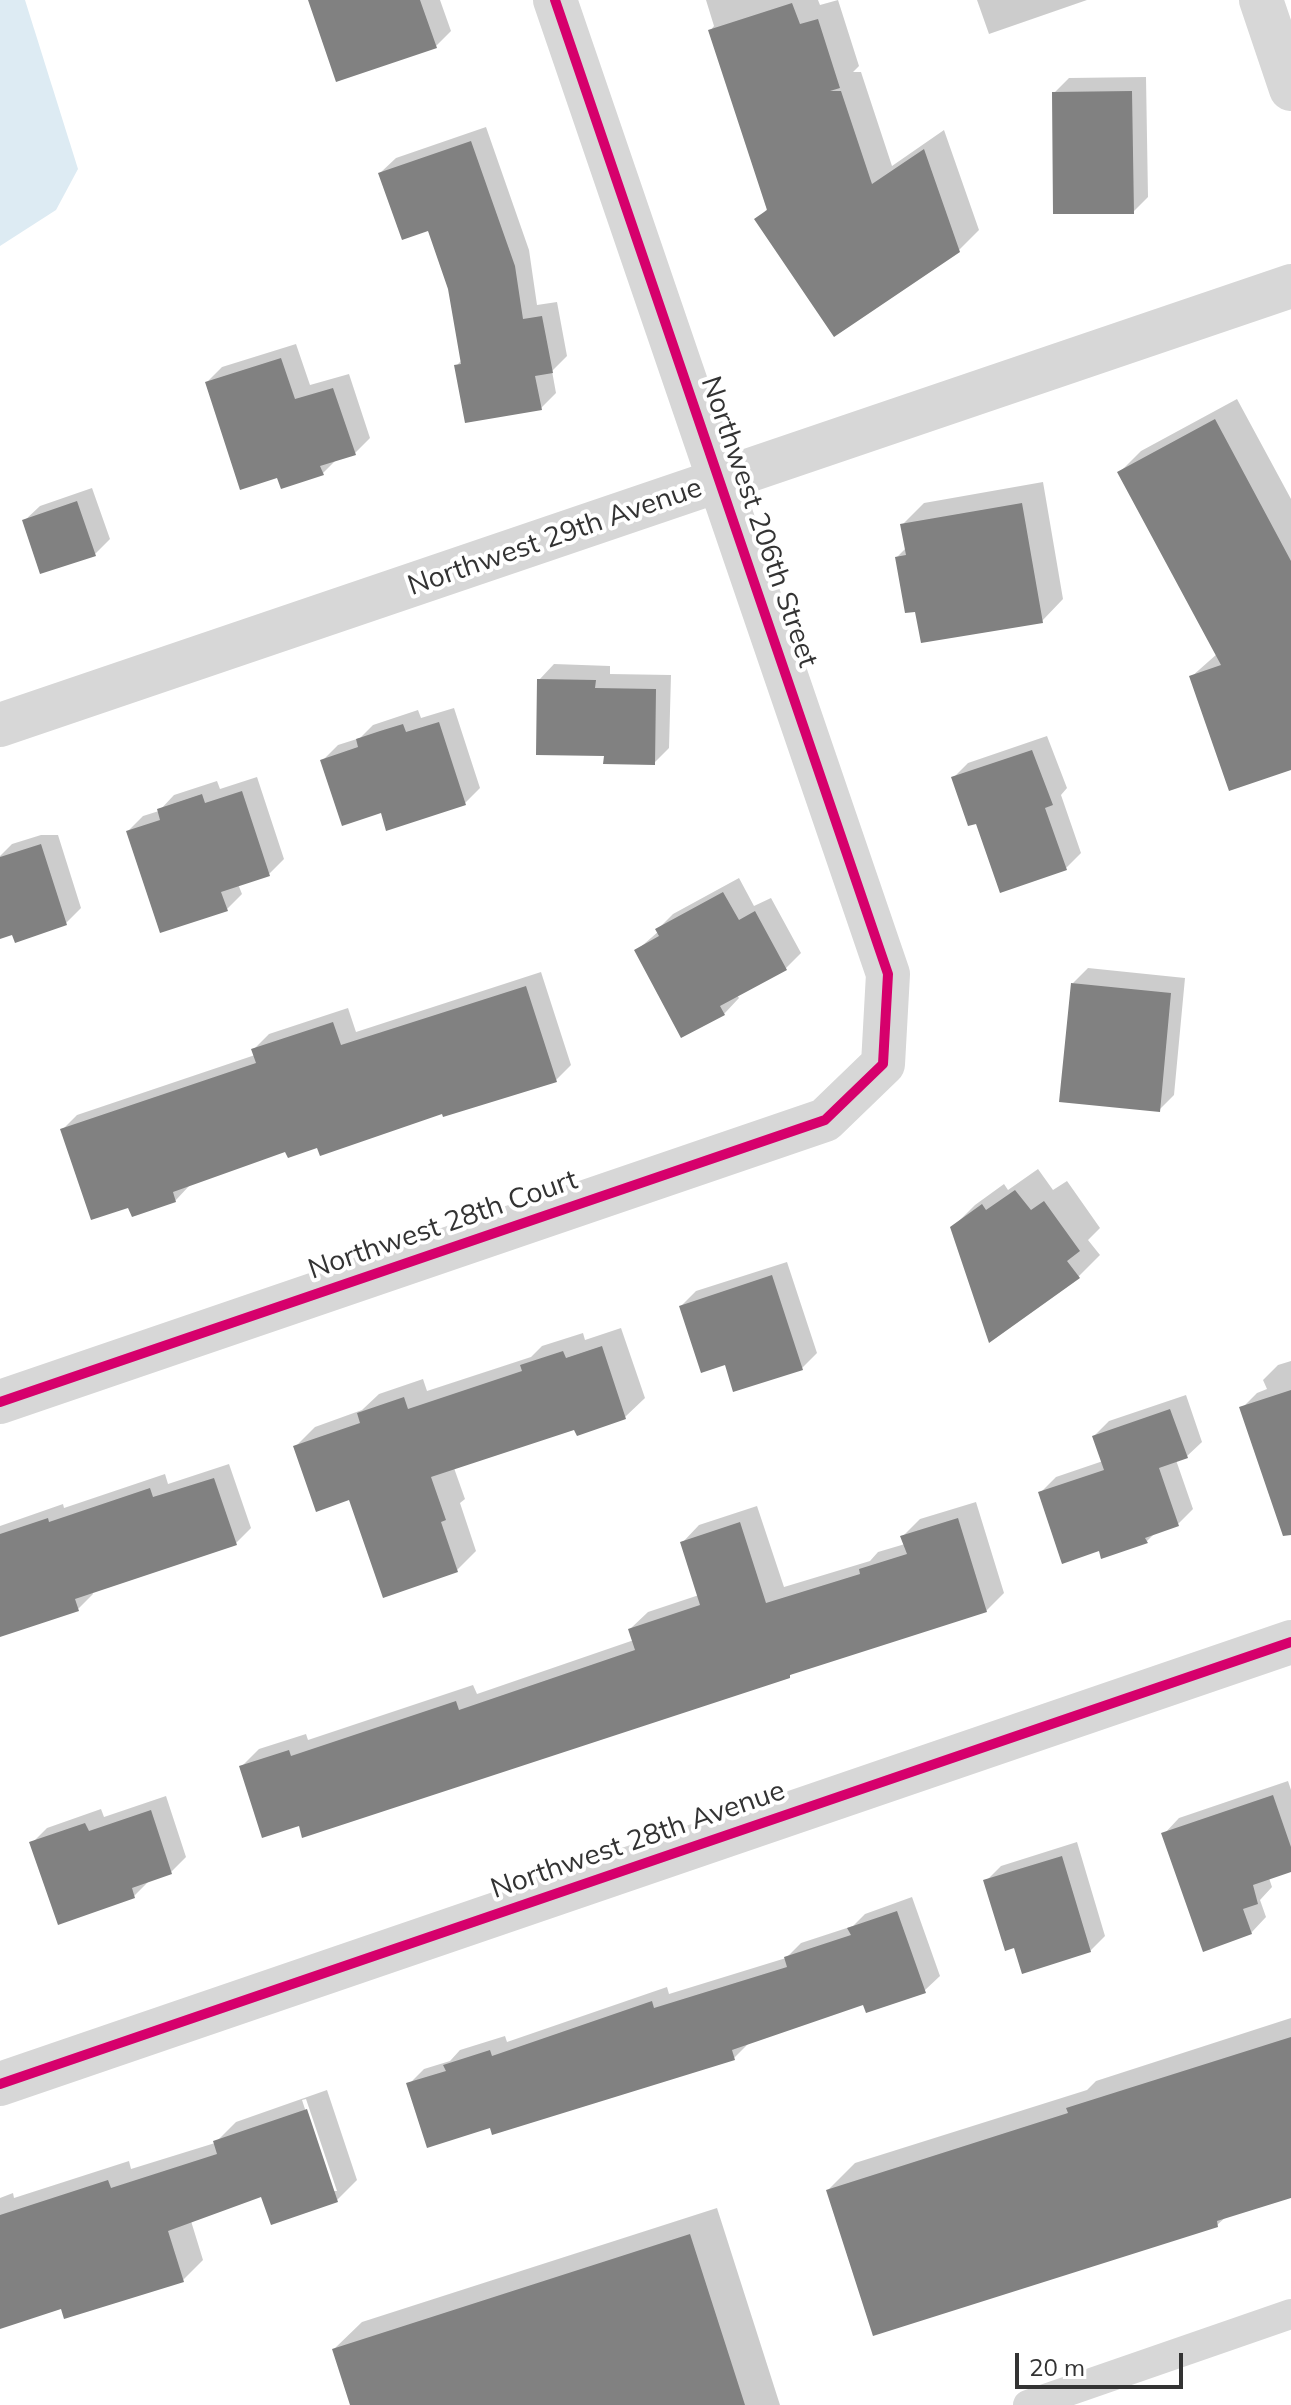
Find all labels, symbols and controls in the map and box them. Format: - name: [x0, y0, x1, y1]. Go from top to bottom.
- street label: Northwest 206th Street: [693, 372, 825, 672]
- street label: Northwest 29th Avenue: [404, 471, 706, 603]
- street label: Northwest 28th Court: [304, 1163, 582, 1287]
- street label: Northwest 28th Avenue: [487, 1774, 789, 1906]
- scale bar: [1019, 2337, 1187, 2387]
- text: 20 m: [1029, 2352, 1085, 2382]

